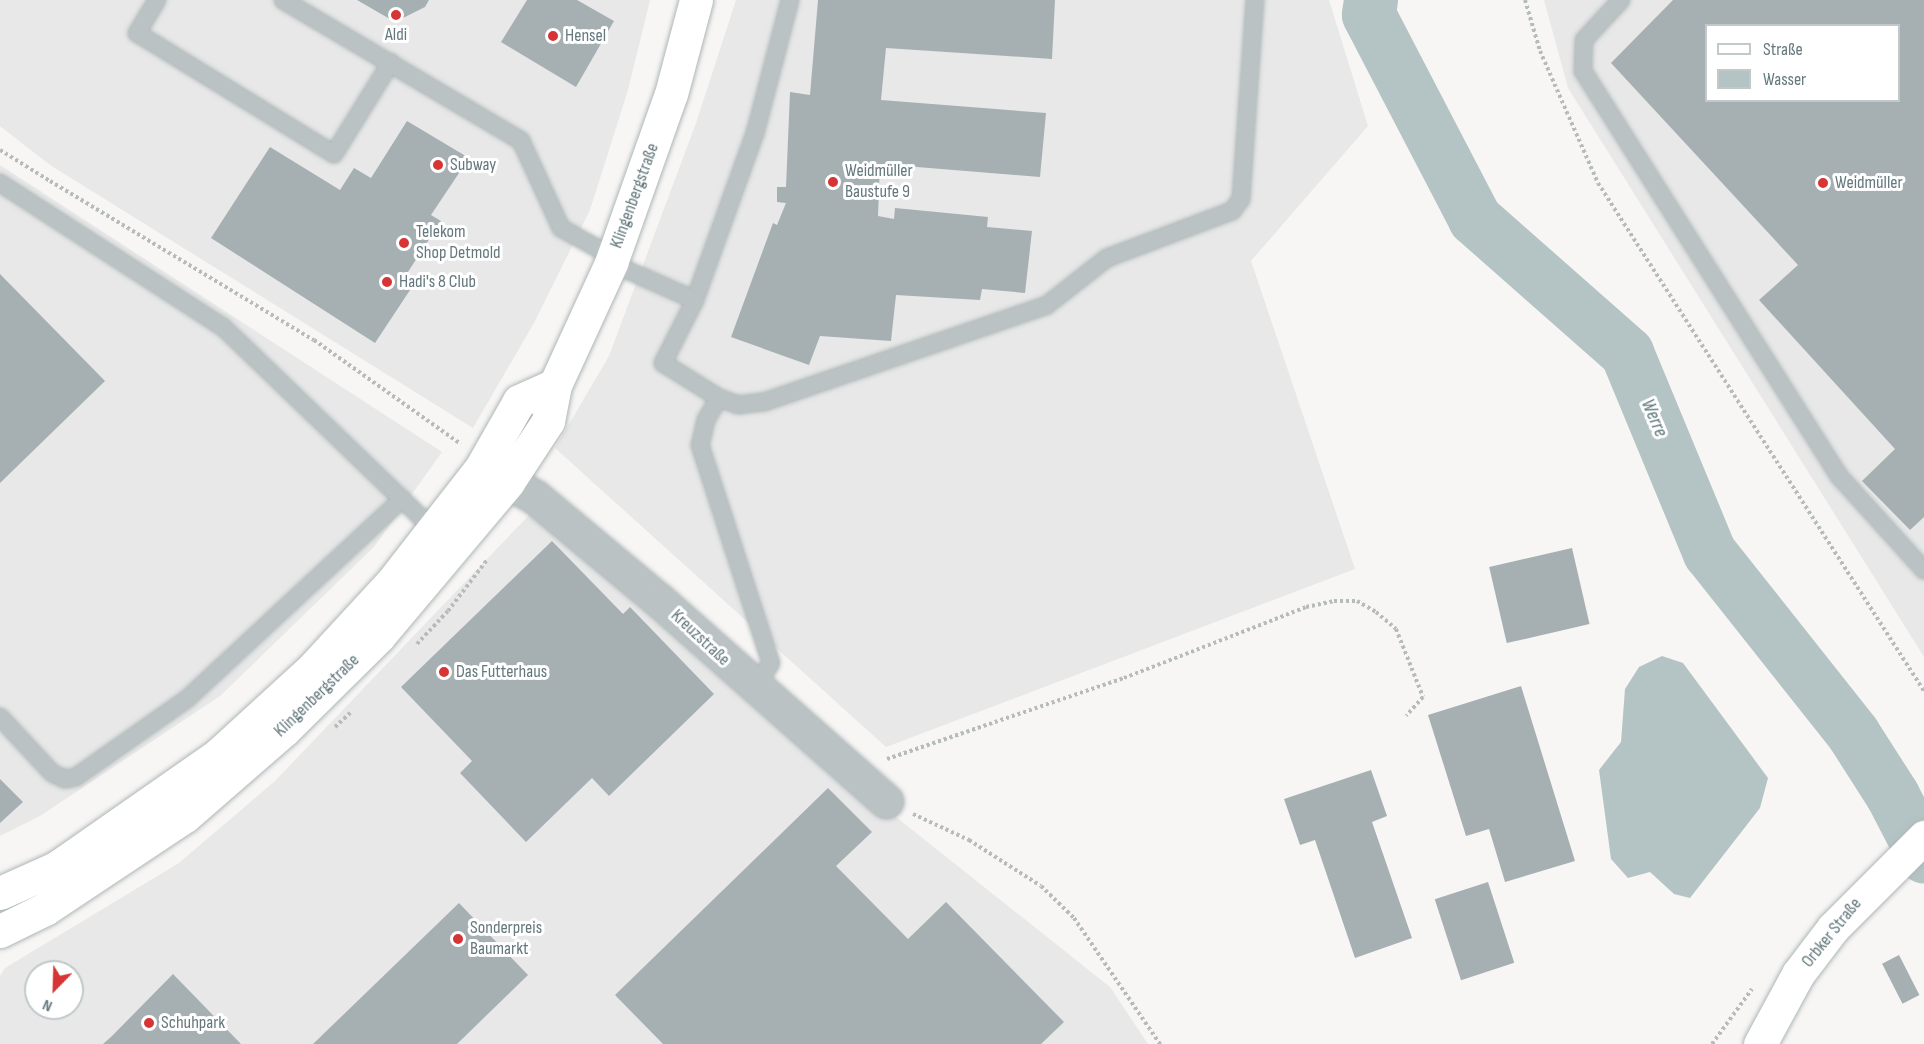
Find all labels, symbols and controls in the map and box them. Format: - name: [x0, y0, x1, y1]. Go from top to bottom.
- marker: Aldi: [389, 8, 403, 22]
- place label: Aldi: [385, 24, 407, 46]
- legend: [1705, 24, 1900, 102]
- place label: Hensel: [565, 25, 606, 47]
- marker: Hensel: [546, 29, 560, 43]
- text: Straße: [1763, 39, 1803, 60]
- text: Wasser: [1763, 69, 1806, 90]
- street label: Klingenbergstraße: [606, 141, 664, 251]
- place label: Subway: [450, 154, 496, 176]
- marker: Subway: [431, 158, 445, 172]
- place label: Weidmüller Baustufe 9: [845, 161, 913, 204]
- place label: Weidmüller: [1835, 172, 1903, 194]
- marker: Weidmüller Baustufe 9: [826, 175, 840, 189]
- marker: Weidmüller: [1816, 176, 1830, 190]
- place label: Telekom Shop Detmold: [416, 222, 501, 264]
- marker: Telekom Shop Detmold: [397, 236, 411, 250]
- place label: Hadi's 8 Club: [399, 271, 476, 293]
- marker: Hadi's 8 Club: [380, 275, 394, 289]
- water label: Werre: [1635, 395, 1673, 441]
- street label: Kreuzstraße: [666, 605, 734, 671]
- street label: Klingenbergstraße: [270, 650, 364, 742]
- place label: Das Futterhaus: [456, 661, 547, 683]
- marker: Das Futterhaus: [437, 665, 451, 679]
- street label: Orbker Straße: [1797, 894, 1867, 972]
- place label: Sonderpreis Baumarkt: [470, 918, 542, 960]
- marker: Sonderpreis Baumarkt: [451, 932, 465, 946]
- north arrow: [24, 960, 84, 1020]
- text: N: [40, 995, 55, 1016]
- place label: Schuhpark: [161, 1012, 225, 1034]
- marker: Schuhpark: [142, 1016, 156, 1030]

